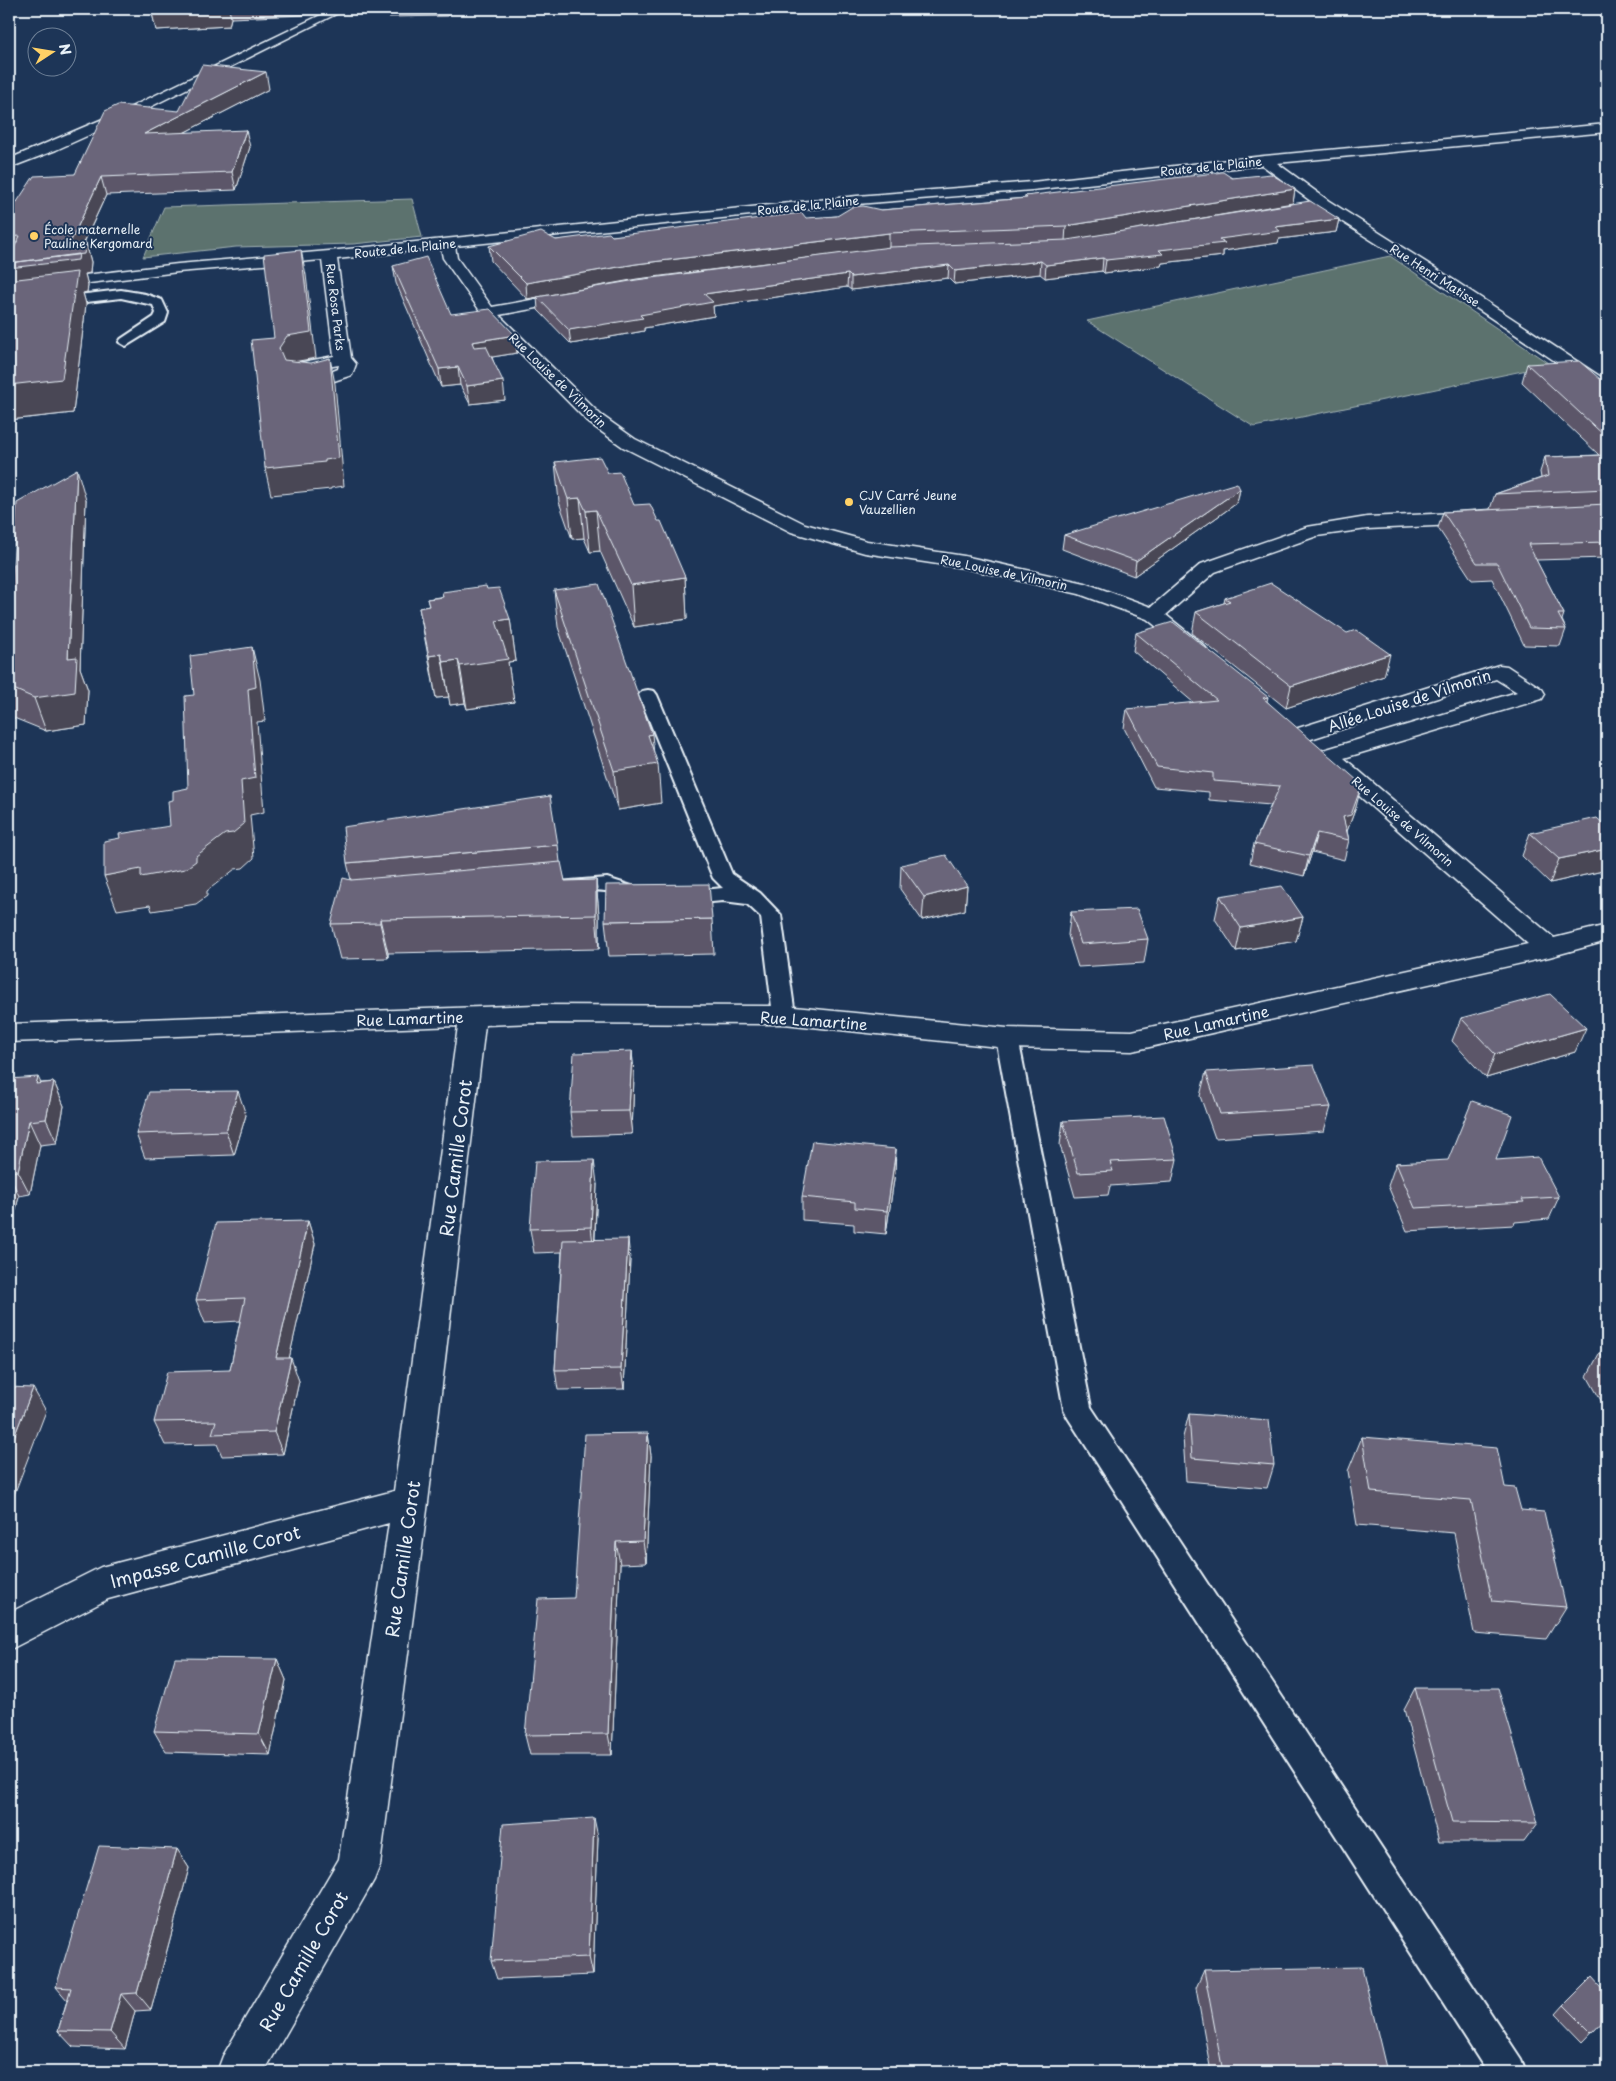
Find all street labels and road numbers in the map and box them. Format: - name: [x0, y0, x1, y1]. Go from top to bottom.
- street label: Route de la Plaine: [1159, 152, 1263, 180]
- street label: Route de la Plaine: [756, 191, 860, 219]
- street label: Route de la Plaine: [353, 234, 457, 262]
- street label: Rue Henri Matisse: [1387, 239, 1483, 311]
- street label: Rue Rosa Parks: [322, 262, 350, 352]
- street label: Rue Louise de Vilmorin: [505, 329, 611, 431]
- street label: Rue Louise de Vilmorin: [939, 550, 1069, 594]
- street label: Allée Louise de Vilmorin: [1324, 663, 1494, 737]
- street label: Rue Louise de Vilmorin: [1348, 772, 1458, 870]
- street label: Rue Lamartine: [1161, 999, 1271, 1045]
- street label: Rue Lamartine: [356, 1005, 464, 1031]
- street label: Rue Lamartine: [760, 1005, 868, 1035]
- street label: Rue Camille Corot: [432, 1078, 478, 1238]
- street label: Rue Camille Corot: [378, 1479, 426, 1639]
- street label: Impasse Camille Corot: [107, 1518, 303, 1594]
- street label: Rue Camille Corot: [252, 1886, 354, 2036]

